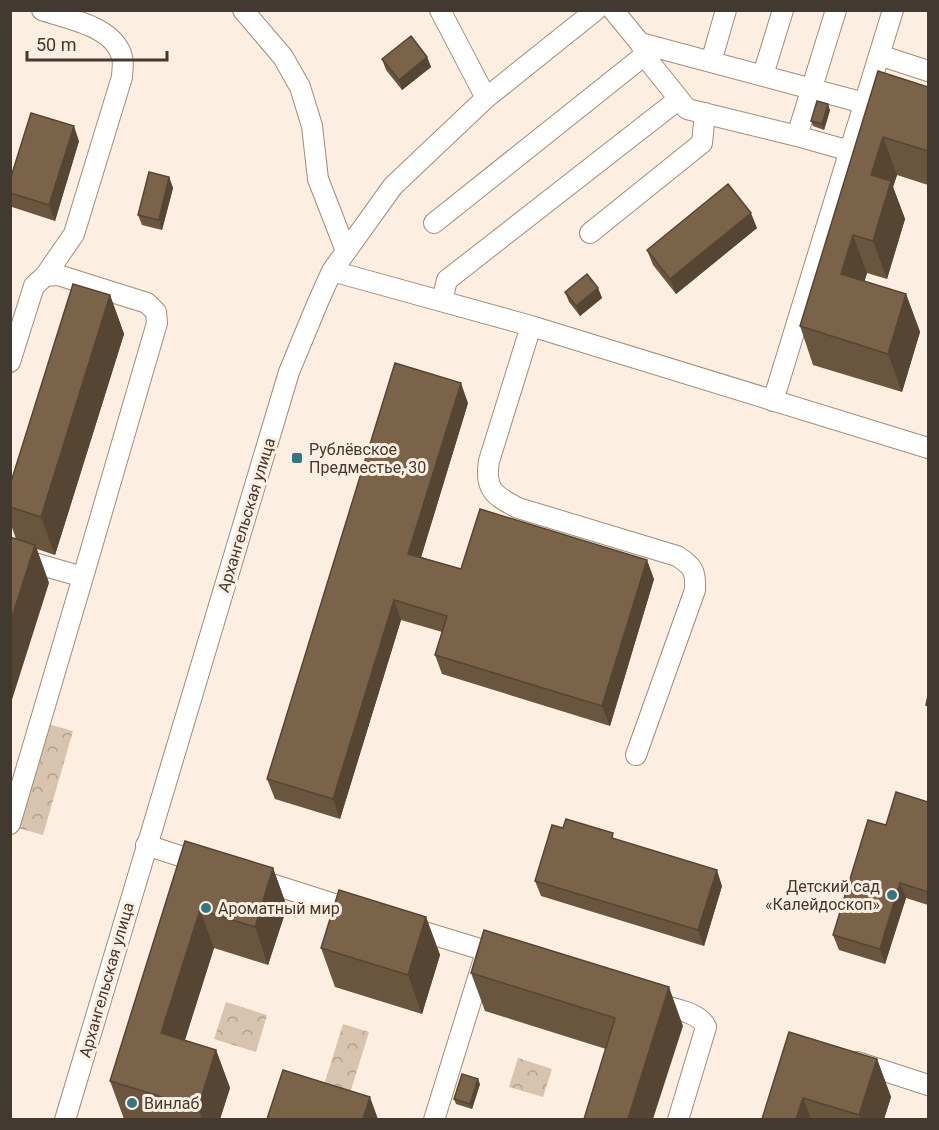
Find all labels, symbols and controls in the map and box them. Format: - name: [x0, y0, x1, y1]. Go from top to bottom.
- scale bar: [27, 24, 166, 62]
- text: 50 m: [36, 34, 76, 55]
- street label: Архангельская улица: [214, 436, 279, 595]
- place label: Рублёвское Предместье, 30: [309, 440, 426, 477]
- marker: Рублёвское Предместье, 30: [290, 451, 304, 465]
- place label: Детский сад «Калейдоскоп»: [765, 877, 880, 914]
- marker: Детский сад «Калейдоскоп»: [885, 888, 899, 902]
- place label: Ароматный мир: [218, 899, 340, 918]
- street label: Архангельская улица: [75, 900, 138, 1060]
- marker: Ароматный мир: [199, 901, 213, 915]
- place label: Винлаб: [144, 1094, 199, 1113]
- marker: Винлаб: [125, 1096, 139, 1110]

